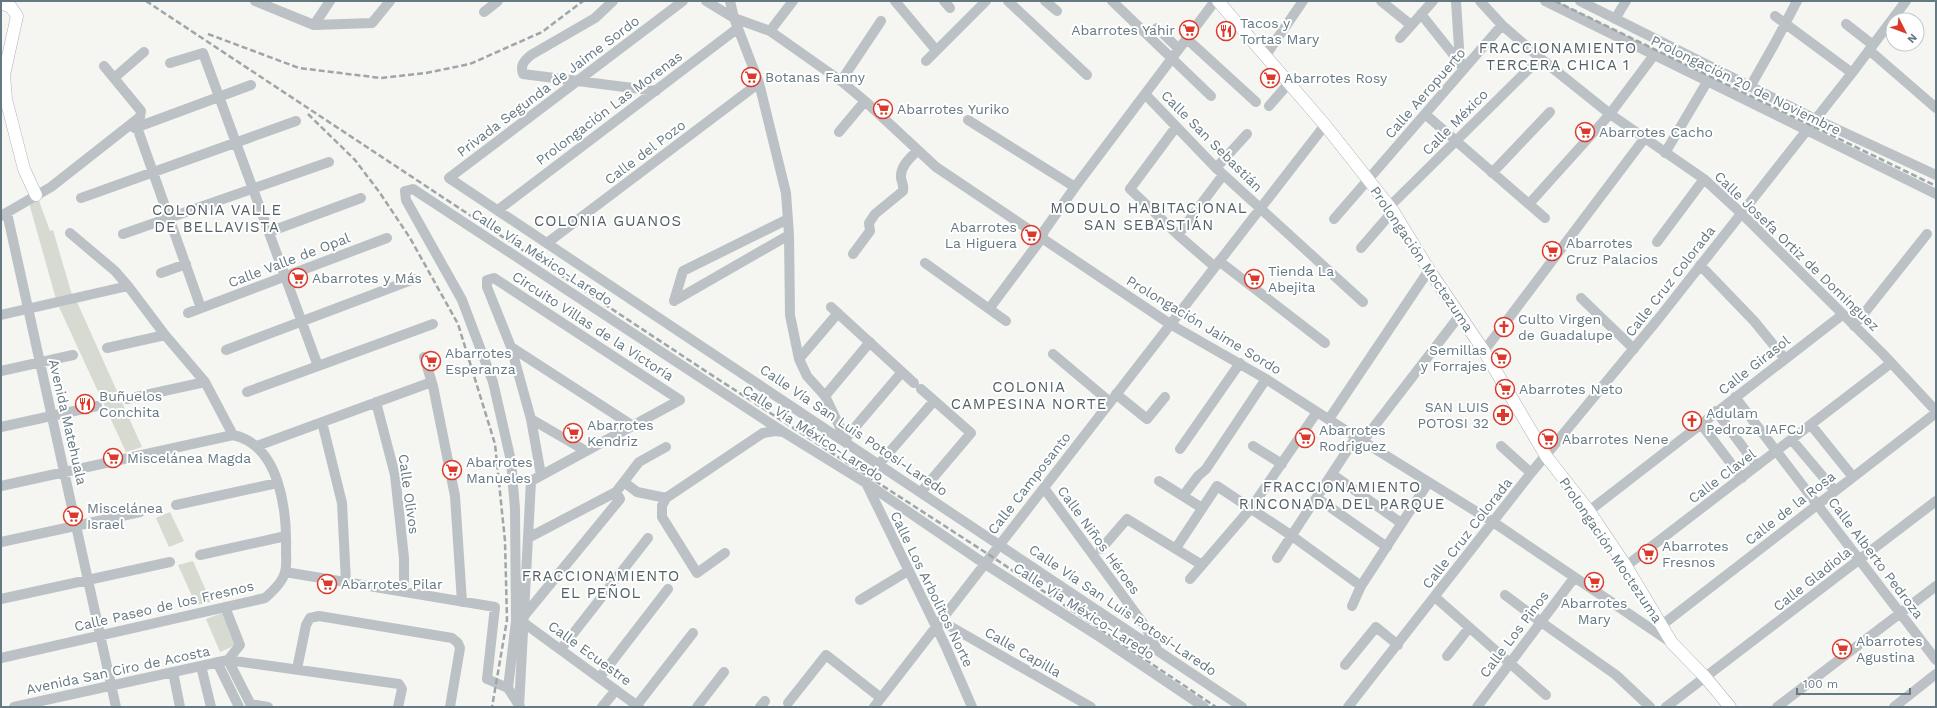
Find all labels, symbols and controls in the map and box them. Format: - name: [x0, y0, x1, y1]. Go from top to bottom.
- street label: Privada Segunda de Jaime Sordo: [454, 12, 642, 160]
- north arrow: [1885, 12, 1925, 52]
- place label: Tacos y Tortas Mary: [1240, 15, 1320, 47]
- supermarket icon: Abarrotes Yahir: [1178, 19, 1200, 41]
- restaurant icon: Tacos y Tortas Mary: [1215, 20, 1237, 42]
- place label: Abarrotes Yahir: [1071, 22, 1175, 38]
- text: N: [1905, 31, 1920, 46]
- street label: Prolongación 20 de Noviembre: [1648, 32, 1844, 138]
- district label: FRACCIONAMIENTO TERCERA CHICA 1: [1479, 39, 1637, 74]
- street label: Calle Aeropuerto: [1381, 45, 1469, 141]
- street label: Prolongación Las Morenas: [533, 48, 685, 168]
- supermarket icon: Botanas Fanny: [740, 66, 762, 88]
- supermarket icon: Abarrotes Rosy: [1259, 67, 1281, 89]
- place label: Botanas Fanny: [765, 69, 866, 85]
- place label: Abarrotes Rosy: [1284, 70, 1388, 86]
- street label: Calle México: [1419, 86, 1491, 158]
- street label: Calle San Sebastián: [1158, 87, 1266, 195]
- supermarket icon: Abarrotes Yuriko: [872, 98, 894, 120]
- place label: Abarrotes Yuriko: [897, 101, 1009, 117]
- street label: Calle del Pozo: [602, 116, 688, 188]
- supermarket icon: Abarrotes Cacho: [1574, 121, 1596, 143]
- place label: Abarrotes Cacho: [1599, 124, 1713, 140]
- street label: Calle Josefa Ortiz de Domínguez: [1711, 168, 1883, 334]
- street label: Prolongación Moctezuma: [1367, 183, 1477, 335]
- district label: MODULO HABITACIONAL SAN SEBASTIÁN: [1050, 199, 1248, 234]
- district label: COLONIA VALLE DE BELLAVISTA: [152, 201, 282, 236]
- street label: Calle Vía México-Laredo: [468, 205, 616, 309]
- district label: COLONIA GUANOS: [534, 212, 682, 230]
- place label: Abarrotes La Higuera: [945, 219, 1017, 251]
- street label: Calle Cruz Colorada: [1622, 222, 1718, 340]
- supermarket icon: Abarrotes La Higuera: [1020, 224, 1042, 246]
- street label: Calle Valle de Opal: [226, 229, 353, 291]
- place label: Abarrotes Cruz Palacios: [1566, 235, 1658, 267]
- supermarket icon: Abarrotes Cruz Palacios: [1541, 240, 1563, 262]
- place label: Tienda La Abejita: [1268, 263, 1334, 295]
- supermarket icon: Abarrotes y Más: [287, 267, 309, 289]
- street label: Circuito Villas de la Victoría: [509, 268, 677, 384]
- supermarket icon: Tienda La Abejita: [1243, 268, 1265, 290]
- place label: Abarrotes y Más: [312, 270, 422, 286]
- street label: Prolongación Jaime Sordo: [1124, 272, 1284, 378]
- place label: Culto Virgen de Guadalupe: [1518, 311, 1613, 343]
- church icon: Culto Virgen de Guadalupe: [1493, 316, 1515, 338]
- street label: Calle Girasol: [1715, 332, 1793, 398]
- place label: Semillas y Forrajes: [1421, 342, 1487, 374]
- place label: Abarrotes Esperanza: [445, 345, 516, 377]
- supermarket icon: Semillas y Forrajes: [1490, 347, 1512, 369]
- supermarket icon: Abarrotes Esperanza: [420, 350, 442, 372]
- street label: Avenida Matehuala: [46, 358, 90, 487]
- street label: Calle Vía San Luis Potosí-Laredo: [757, 361, 951, 499]
- district label: COLONIA CAMPESINA NORTE: [951, 378, 1107, 413]
- supermarket icon: Abarrotes Neto: [1494, 378, 1516, 400]
- street label: Calle Vía México-Laredo: [739, 381, 887, 485]
- place label: Abarrotes Neto: [1519, 381, 1623, 397]
- place label: Buñuelos Conchita: [99, 388, 162, 420]
- restaurant icon: Buñuelos Conchita: [74, 393, 96, 415]
- place label: SAN LUIS POTOSI 32: [1417, 399, 1489, 431]
- pharmacy icon: SAN LUIS POTOSI 32: [1492, 404, 1514, 426]
- place label: Adulam Pedroza IAFCJ: [1706, 405, 1804, 437]
- church icon: Adulam Pedroza IAFCJ: [1681, 410, 1703, 432]
- place label: Abarrotes Kendriz: [587, 417, 654, 449]
- supermarket icon: Abarrotes Kendriz: [562, 422, 584, 444]
- place label: Abarrotes Rodriguez: [1319, 422, 1386, 454]
- supermarket icon: Abarrotes Rodriguez: [1294, 427, 1316, 449]
- supermarket icon: Abarrotes Nene: [1537, 428, 1559, 450]
- street label: Calle Camposanto: [984, 429, 1074, 537]
- place label: Abarrotes Nene: [1562, 431, 1669, 447]
- street label: Calle Clavel: [1685, 445, 1759, 507]
- supermarket icon: Miscelánea Magda: [102, 447, 124, 469]
- place label: Miscelánea Magda: [127, 450, 251, 466]
- street label: Calle Olivos: [395, 453, 423, 535]
- place label: Abarrotes Manueles: [466, 454, 533, 486]
- supermarket icon: Abarrotes Manueles: [441, 459, 463, 481]
- street label: Calle de la Rosa: [1742, 468, 1838, 548]
- street label: Calle Cruz Colorada: [1419, 474, 1515, 592]
- street label: Prolongación Moctezuma: [1556, 474, 1666, 626]
- district label: FRACCIONAMIENTO RINCONADA DEL PARQUE: [1239, 478, 1445, 513]
- street label: Calle Niños Héroes: [1054, 483, 1144, 597]
- street label: Calle Alberto Pedroza: [1825, 494, 1927, 622]
- place label: Miscelánea Israel: [87, 500, 163, 532]
- supermarket icon: Miscelánea Israel: [62, 505, 84, 527]
- street label: Calle Los Arbolitos Norte: [887, 508, 977, 670]
- place label: Abarrotes Fresnos: [1662, 538, 1729, 570]
- street label: Calle Vía San Luis Potosí-Laredo: [1026, 541, 1220, 679]
- supermarket icon: Abarrotes Fresnos: [1637, 543, 1659, 565]
- street label: Calle Gladiola: [1770, 544, 1854, 614]
- street label: Calle Vía México-Laredo: [1010, 559, 1158, 663]
- district label: FRACCIONAMIENTO EL PEÑOL: [522, 567, 680, 602]
- supermarket icon: Abarrotes Mary: [1583, 571, 1605, 593]
- supermarket icon: Abarrotes Pilar: [316, 573, 338, 595]
- place label: Abarrotes Pilar: [341, 576, 443, 592]
- street label: Calle Paseo de los Fresnos: [73, 578, 255, 634]
- street label: Calle Los Pinos: [1476, 588, 1552, 680]
- place label: Abarrotes Mary: [1561, 595, 1627, 627]
- street label: Calle Ecuestre: [545, 617, 635, 689]
- street label: Calle Capilla: [982, 624, 1064, 680]
- place label: Abarrotes Agustina: [1856, 633, 1923, 665]
- supermarket icon: Abarrotes Agustina: [1831, 638, 1853, 660]
- street label: Avenida San Ciro de Acosta: [25, 643, 211, 697]
- scale bar: [1797, 670, 1910, 696]
- text: 100 m: [1803, 677, 1838, 691]

